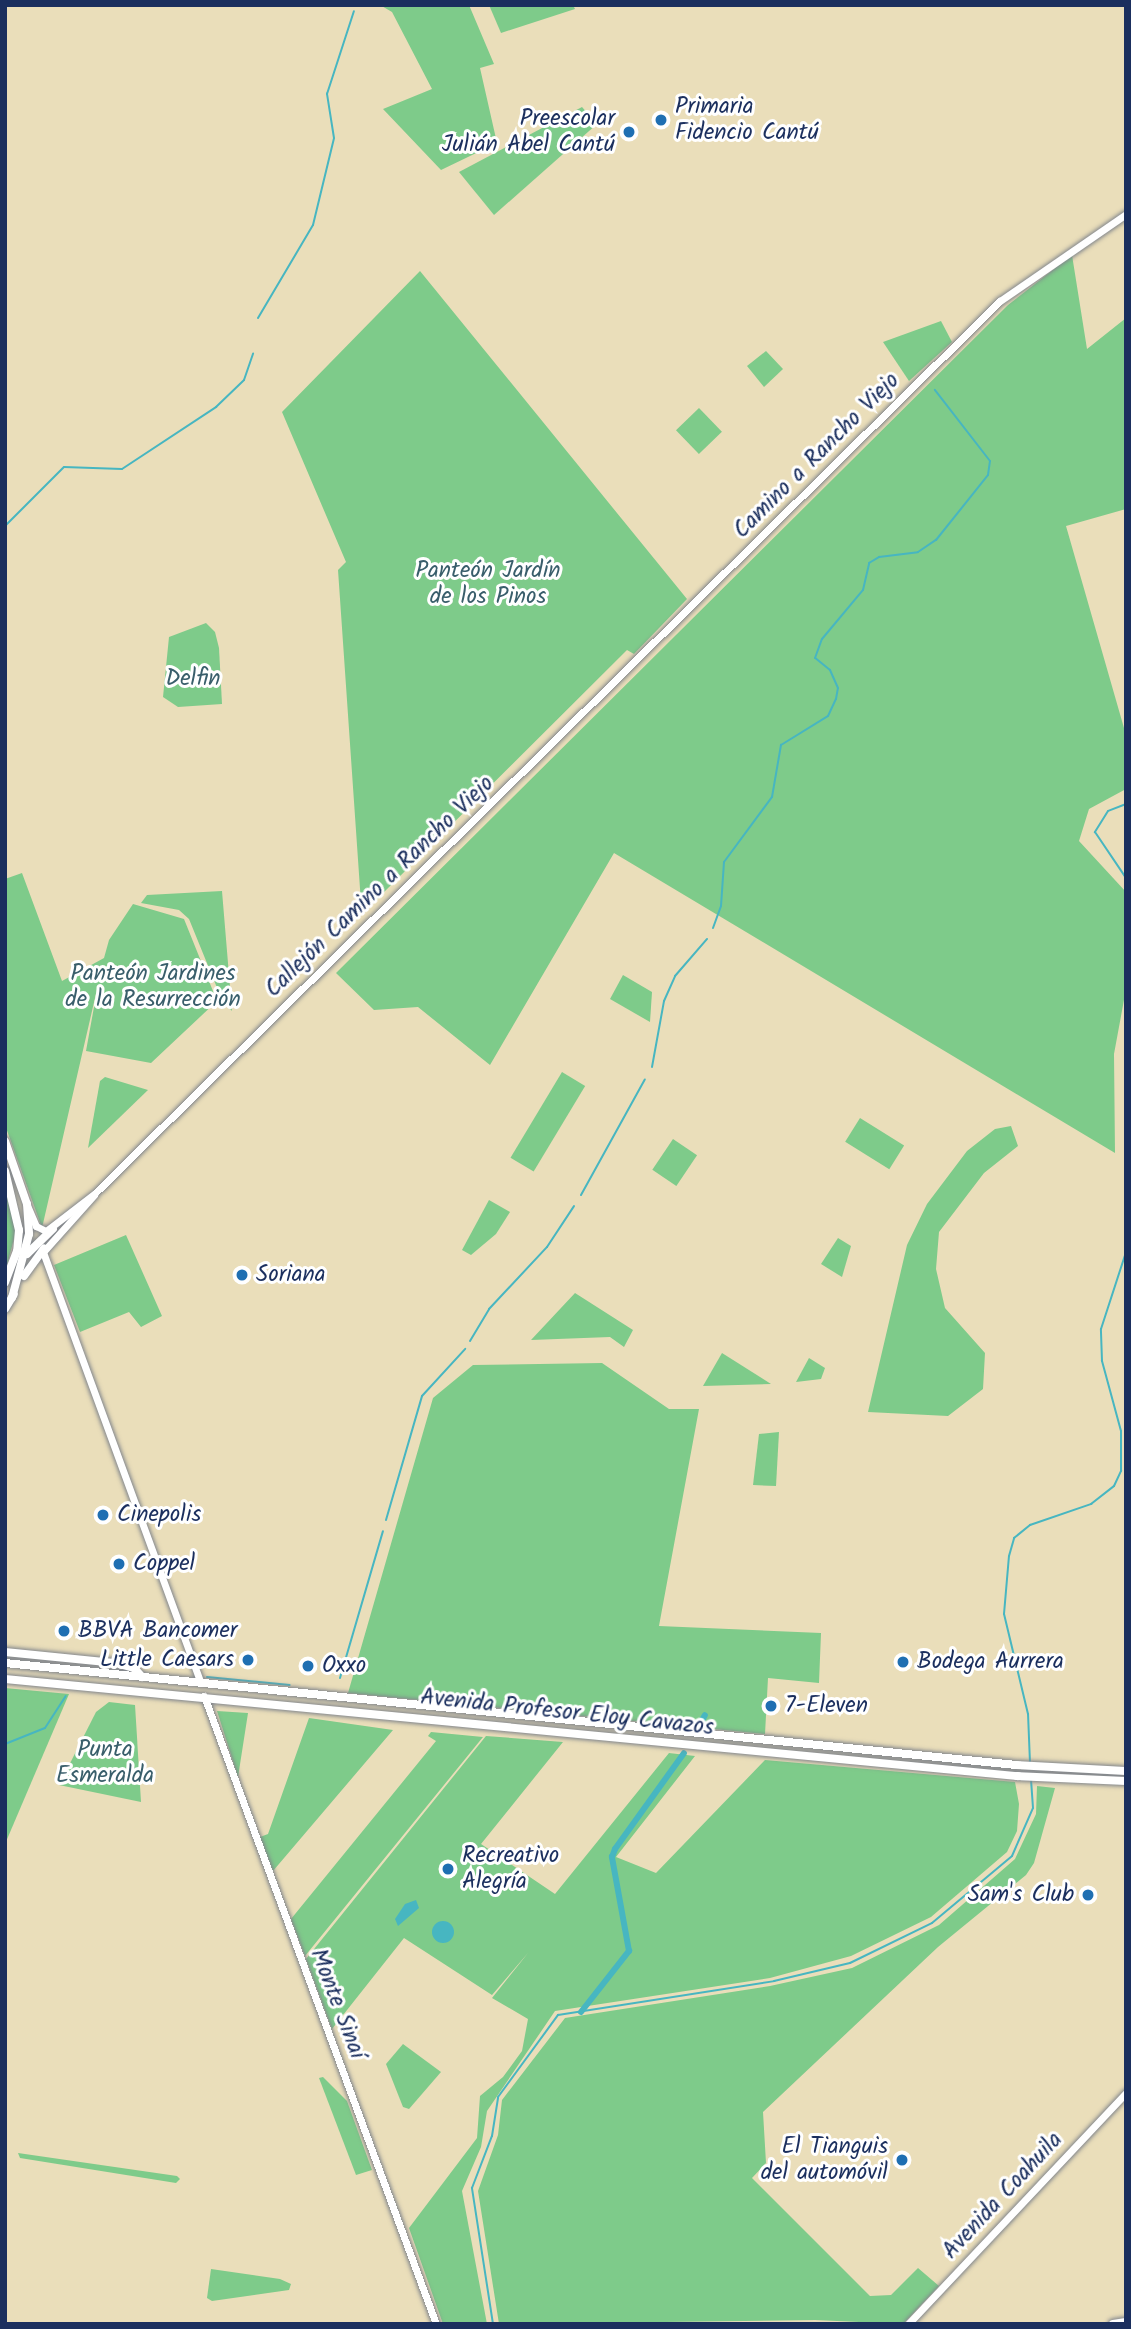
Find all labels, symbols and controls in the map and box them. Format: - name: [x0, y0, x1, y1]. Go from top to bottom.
- place label: Primaria Fidencio Cantú: [675, 93, 819, 147]
- place label: Preescolar Julián Abel Cantú: [442, 105, 615, 159]
- marker: Primaria Fidencio Cantú: [653, 112, 669, 128]
- marker: Preescolar Julián Abel Cantú: [621, 124, 637, 140]
- street label: Camino a Rancho Viejo: [728, 367, 906, 545]
- park label: Panteón Jardín de los Pinos: [415, 557, 561, 611]
- park label: Delfin: [165, 665, 221, 693]
- street label: Callejón Camino a Rancho Viejo: [260, 770, 500, 1004]
- park label: Panteón Jardines de la Resurrección: [65, 960, 241, 1014]
- place label: Soriana: [256, 1261, 326, 1289]
- marker: Soriana: [234, 1267, 250, 1283]
- place label: Cinepolis: [117, 1501, 201, 1529]
- marker: Cinepolis: [95, 1507, 111, 1523]
- place label: Coppel: [133, 1550, 195, 1578]
- marker: Coppel: [111, 1556, 127, 1572]
- place label: BBVA Bancomer: [78, 1617, 237, 1645]
- marker: BBVA Bancomer: [56, 1623, 72, 1639]
- place label: Little Caesars: [100, 1646, 234, 1674]
- place label: Bodega Aurrera: [917, 1648, 1064, 1676]
- marker: Little Caesars: [240, 1652, 256, 1668]
- place label: Oxxo: [322, 1652, 366, 1680]
- marker: Bodega Aurrera: [895, 1654, 911, 1670]
- marker: Oxxo: [300, 1658, 316, 1674]
- street label: Avenida Profesor Eloy Cavazos: [419, 1684, 715, 1742]
- place label: 7-Eleven: [785, 1692, 868, 1720]
- marker: 7-Eleven: [763, 1698, 779, 1714]
- park label: Punta Esmeralda: [56, 1736, 154, 1790]
- place label: Recreativo Alegría: [462, 1842, 559, 1896]
- marker: Recreativo Alegría: [440, 1861, 456, 1877]
- place label: Sam's Club: [968, 1881, 1074, 1909]
- marker: Sam's Club: [1080, 1887, 1096, 1903]
- street label: Monte Sinaí: [303, 1945, 371, 2063]
- street label: Avenida Coahuila: [937, 2127, 1069, 2265]
- place label: El Tianguis del automóvil: [761, 2133, 888, 2187]
- marker: El Tianguis del automóvil: [894, 2152, 910, 2168]

